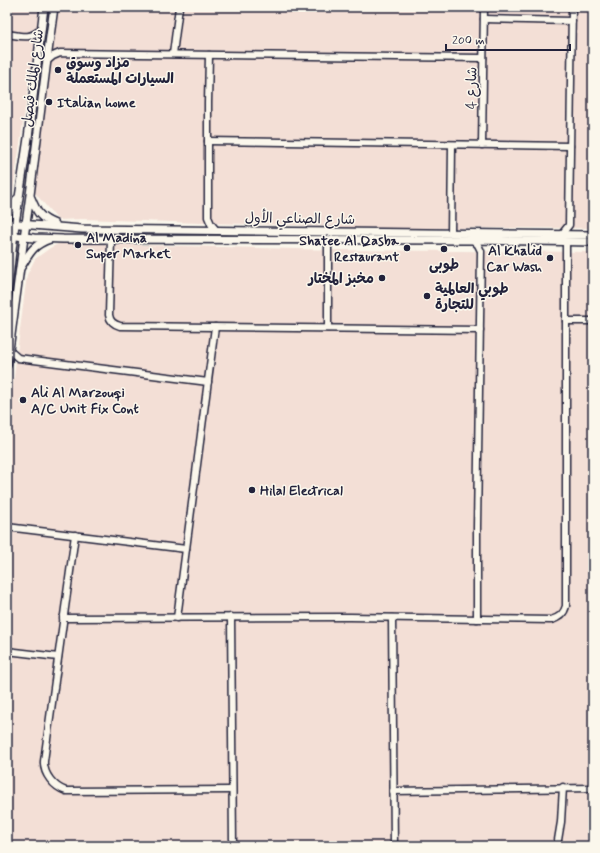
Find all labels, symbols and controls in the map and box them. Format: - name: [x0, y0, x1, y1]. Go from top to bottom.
- scale bar: [446, 26, 570, 52]
- street label: شارع الملك فيصل: [18, 28, 48, 128]
- text: 200 m: [452, 33, 485, 49]
- place label: مزاد وسوق السيارات المستعملة: [66, 54, 174, 88]
- marker: مزاد وسوق السيارات المستعملة: [53, 65, 63, 75]
- street label: شارع 4: [463, 67, 481, 109]
- place label: Italian home: [57, 94, 136, 112]
- marker: Italian home: [44, 97, 54, 107]
- street label: شارع الصناعي الأول: [245, 208, 355, 232]
- place label: Al Madina Super Market: [86, 229, 172, 263]
- place label: Shatee Al Qasba Restaurant: [299, 232, 400, 266]
- marker: Al Madina Super Market: [73, 240, 83, 250]
- place label: Al Khalid Car Wash: [486, 242, 542, 276]
- marker: Shatee Al Qasba Restaurant: [402, 243, 412, 253]
- marker: طوبى: [439, 244, 449, 254]
- marker: Al Khalid Car Wash: [545, 253, 555, 263]
- place label: طوبى: [429, 256, 459, 274]
- place label: مخبز المختار: [306, 270, 374, 288]
- marker: مخبز المختار: [377, 273, 387, 283]
- place label: طوبي العالمية للتجارة: [435, 280, 509, 314]
- marker: طوبي العالمية للتجارة: [422, 291, 432, 301]
- place label: Ali Al Marzouqi A/C Unit Fix Cont: [31, 384, 140, 418]
- marker: Ali Al Marzouqi A/C Unit Fix Cont: [18, 395, 28, 405]
- place label: Hilal Electrical: [260, 482, 343, 500]
- marker: Hilal Electrical: [247, 485, 257, 495]

